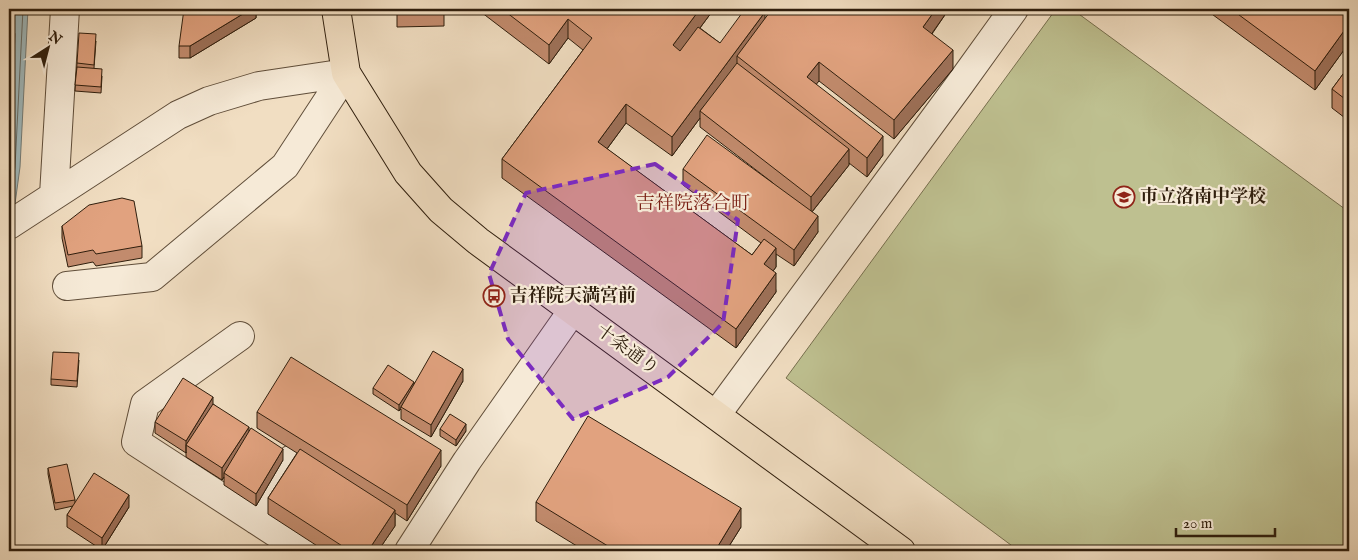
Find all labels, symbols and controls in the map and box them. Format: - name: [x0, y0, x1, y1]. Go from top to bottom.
- north arrow: [22, 22, 72, 72]
- text: N: [44, 27, 65, 49]
- school or university icon: 市立洛南中学校: [1112, 185, 1136, 209]
- place label: 市立洛南中学校: [1140, 186, 1266, 209]
- district label: 吉祥院落合町: [636, 192, 750, 216]
- bus stop icon: 吉祥院天満宮前: [482, 284, 506, 308]
- place label: 吉祥院天満宮前: [510, 285, 636, 308]
- street label: 十条通り: [591, 320, 663, 380]
- scale bar: [1176, 505, 1274, 537]
- text: 20 m: [1183, 514, 1213, 533]

